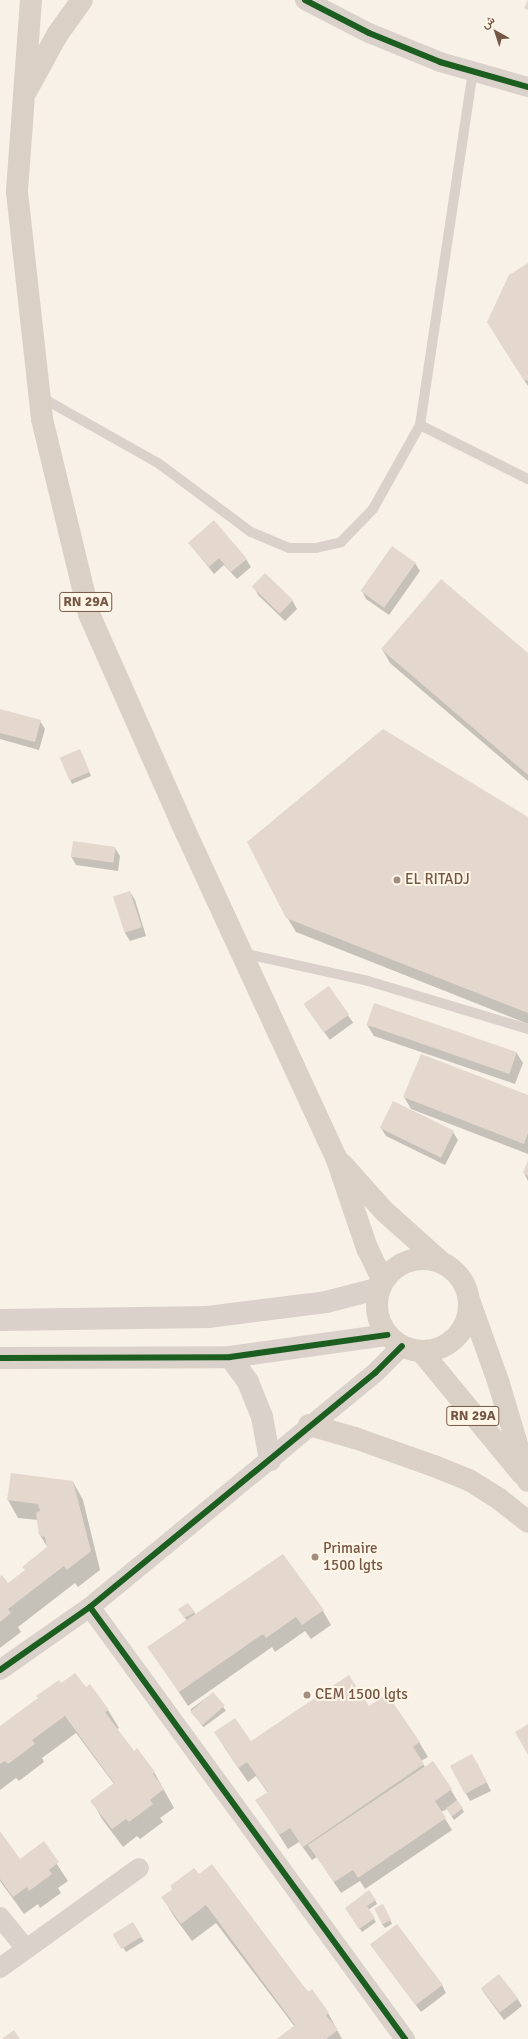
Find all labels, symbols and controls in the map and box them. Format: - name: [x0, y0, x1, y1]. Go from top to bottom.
- north arrow: [476, 12, 516, 52]
- text: ش: [479, 13, 497, 31]
- road number: RN 29A: [59, 590, 113, 614]
- place label: EL RITADJ: [405, 871, 470, 889]
- marker: EL RITADJ: [392, 875, 402, 885]
- road number: RN 29A: [446, 1404, 500, 1428]
- place label: Primaire 1500 lgts: [323, 1539, 383, 1574]
- marker: Primaire 1500 lgts: [310, 1552, 320, 1562]
- place label: CEM 1500 lgts: [315, 1686, 408, 1704]
- marker: CEM 1500 lgts: [302, 1690, 312, 1700]

